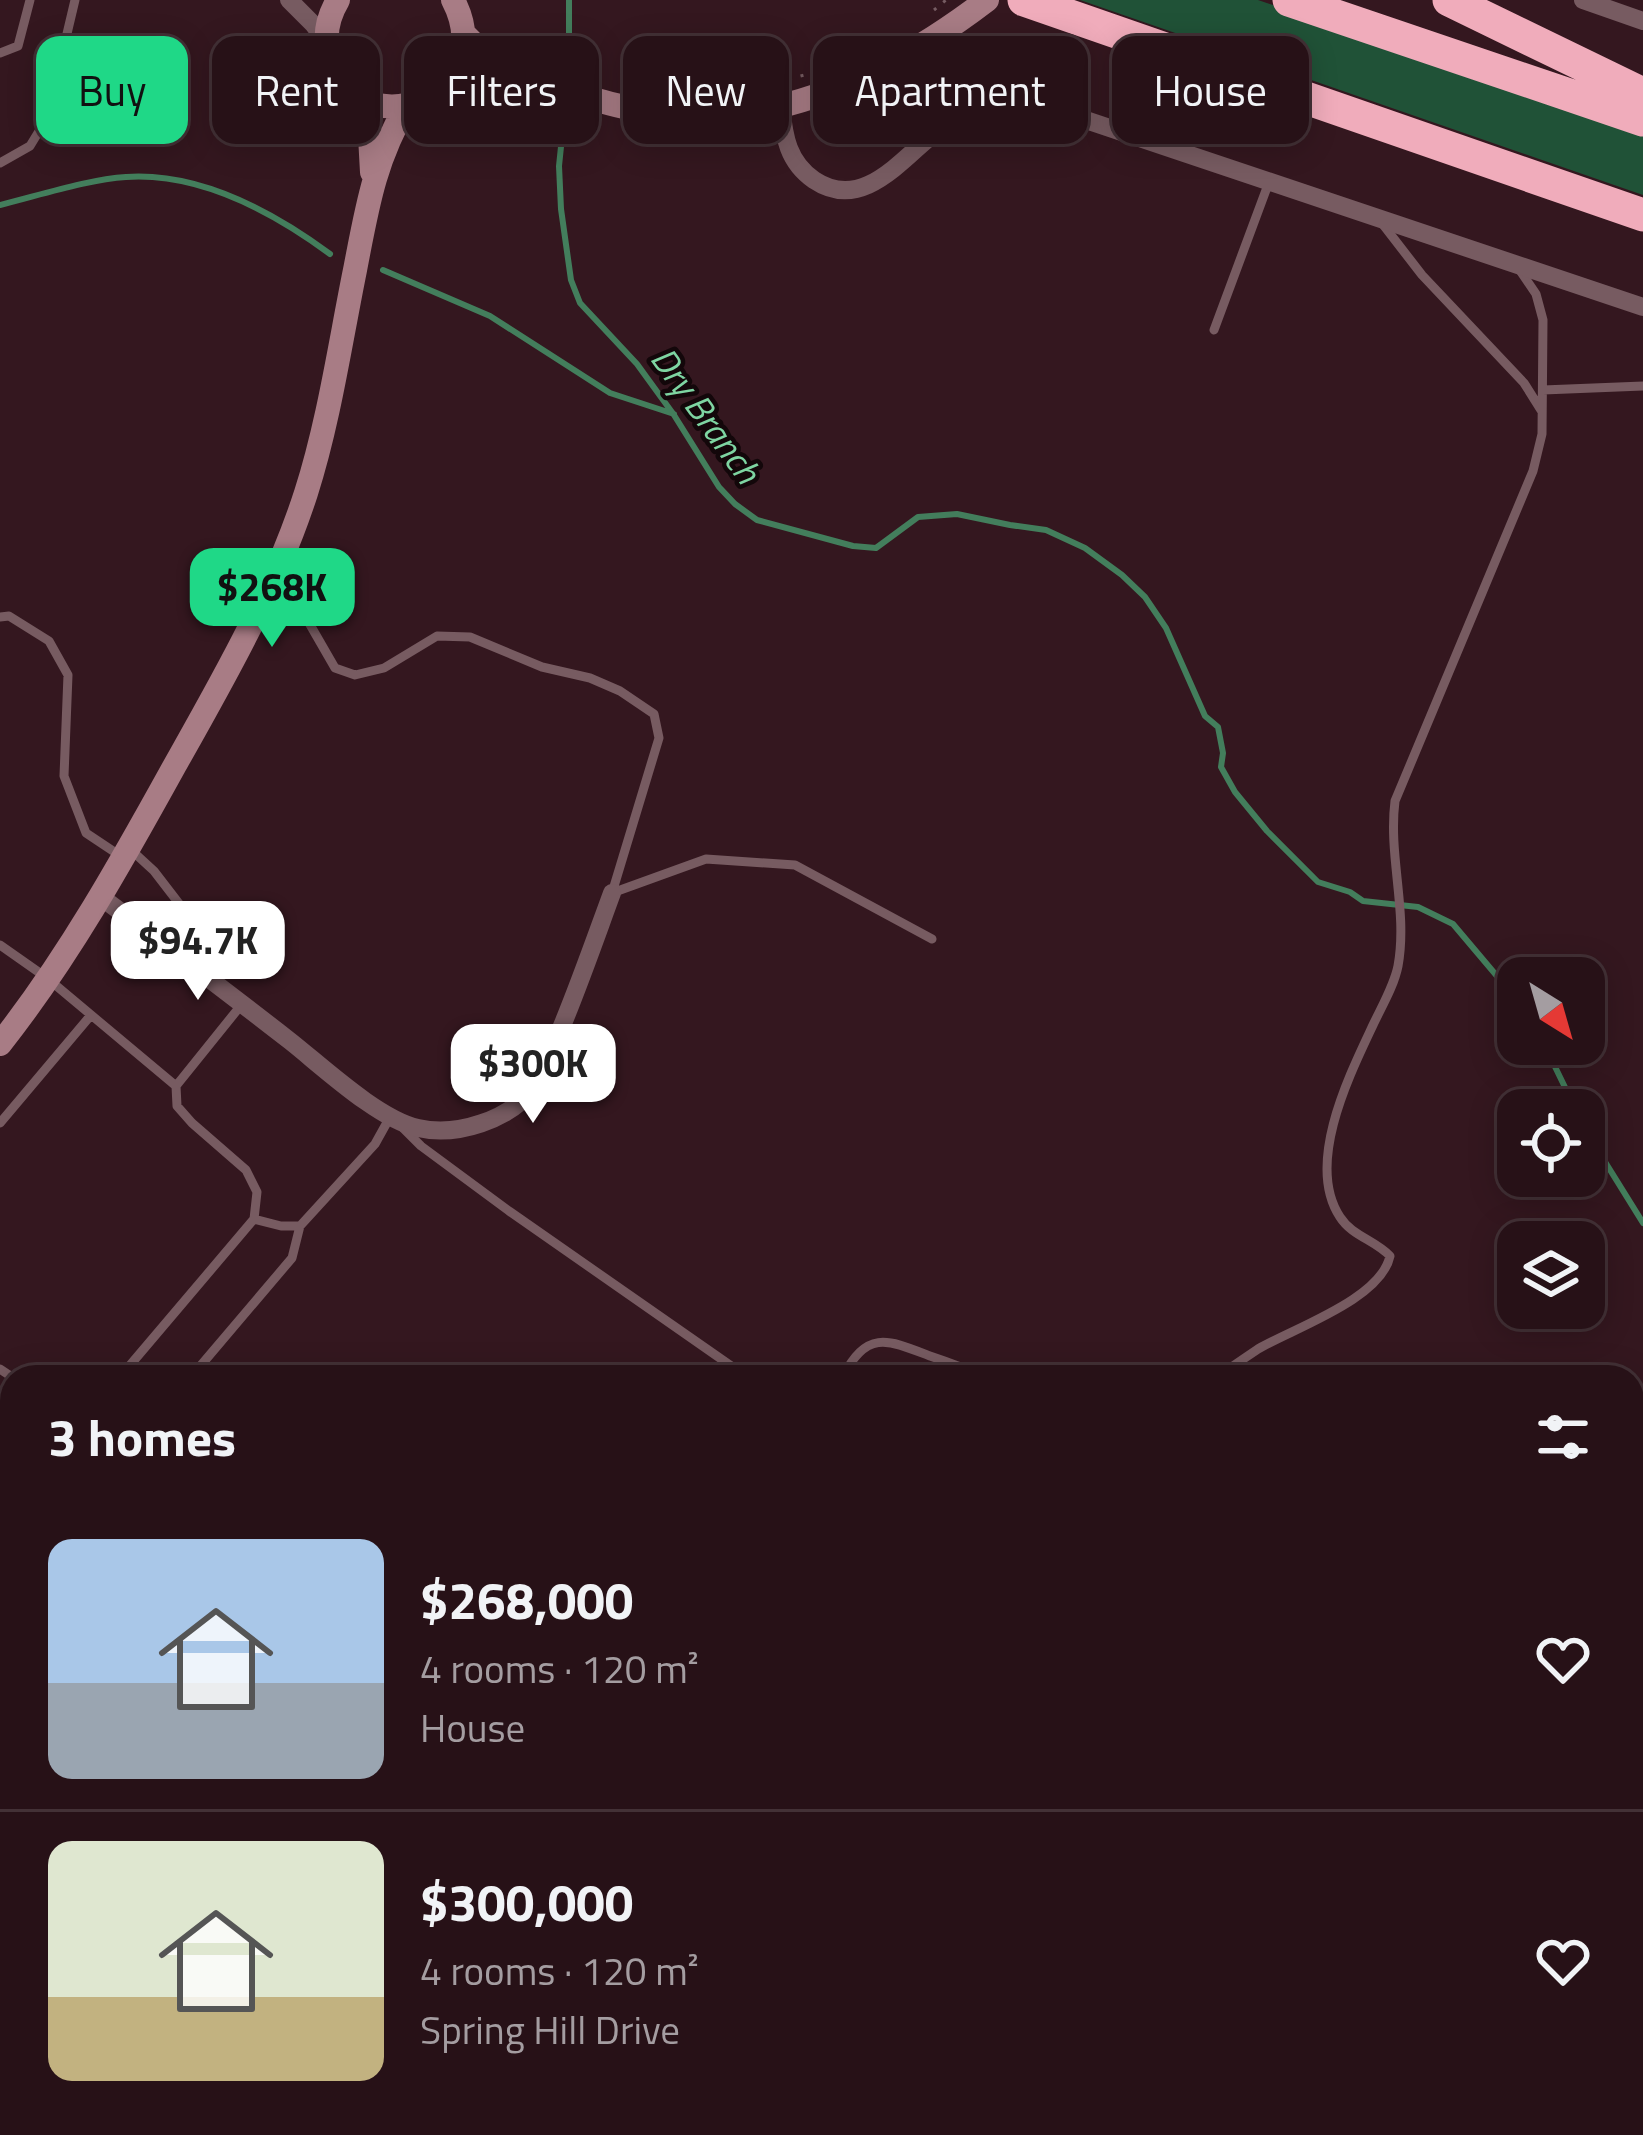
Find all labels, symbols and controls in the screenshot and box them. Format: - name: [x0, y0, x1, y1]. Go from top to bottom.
- chip: Buy: [36, 36, 188, 144]
- chip: Rent: [212, 36, 380, 144]
- chip: Filters: [404, 36, 599, 144]
- chip: New: [623, 36, 789, 144]
- chip: Apartment: [813, 36, 1088, 144]
- chip: House: [1112, 36, 1309, 144]
- water label: Dry Branch: [638, 335, 776, 495]
- pin: $268K: [188, 548, 356, 650]
- text: $268K: [217, 557, 327, 616]
- pin: $94.7K: [100, 901, 296, 1003]
- text: $94.7K: [138, 910, 258, 969]
- north arrow: [1497, 957, 1605, 1065]
- map controls: [1497, 957, 1605, 1329]
- pin: $300K: [449, 1024, 617, 1126]
- text: $300K: [478, 1033, 588, 1092]
- button: locate: [1497, 1089, 1605, 1197]
- button: layers: [1497, 1221, 1605, 1329]
- text: 3 homes: [48, 1398, 236, 1476]
- icon: filters: [1530, 1404, 1596, 1470]
- text: $268,000: [420, 1561, 633, 1639]
- icon: home: [144, 1587, 288, 1731]
- icon: heart: [1530, 1626, 1596, 1692]
- text: 4 rooms · 120 m²: [420, 1639, 699, 1698]
- text: House: [420, 1698, 525, 1757]
- text: $300,000: [420, 1863, 633, 1941]
- icon: home: [144, 1889, 288, 2033]
- icon: heart: [1530, 1928, 1596, 1994]
- text: 4 rooms · 120 m²: [420, 1941, 699, 2000]
- text: Spring Hill Drive: [420, 2000, 680, 2059]

